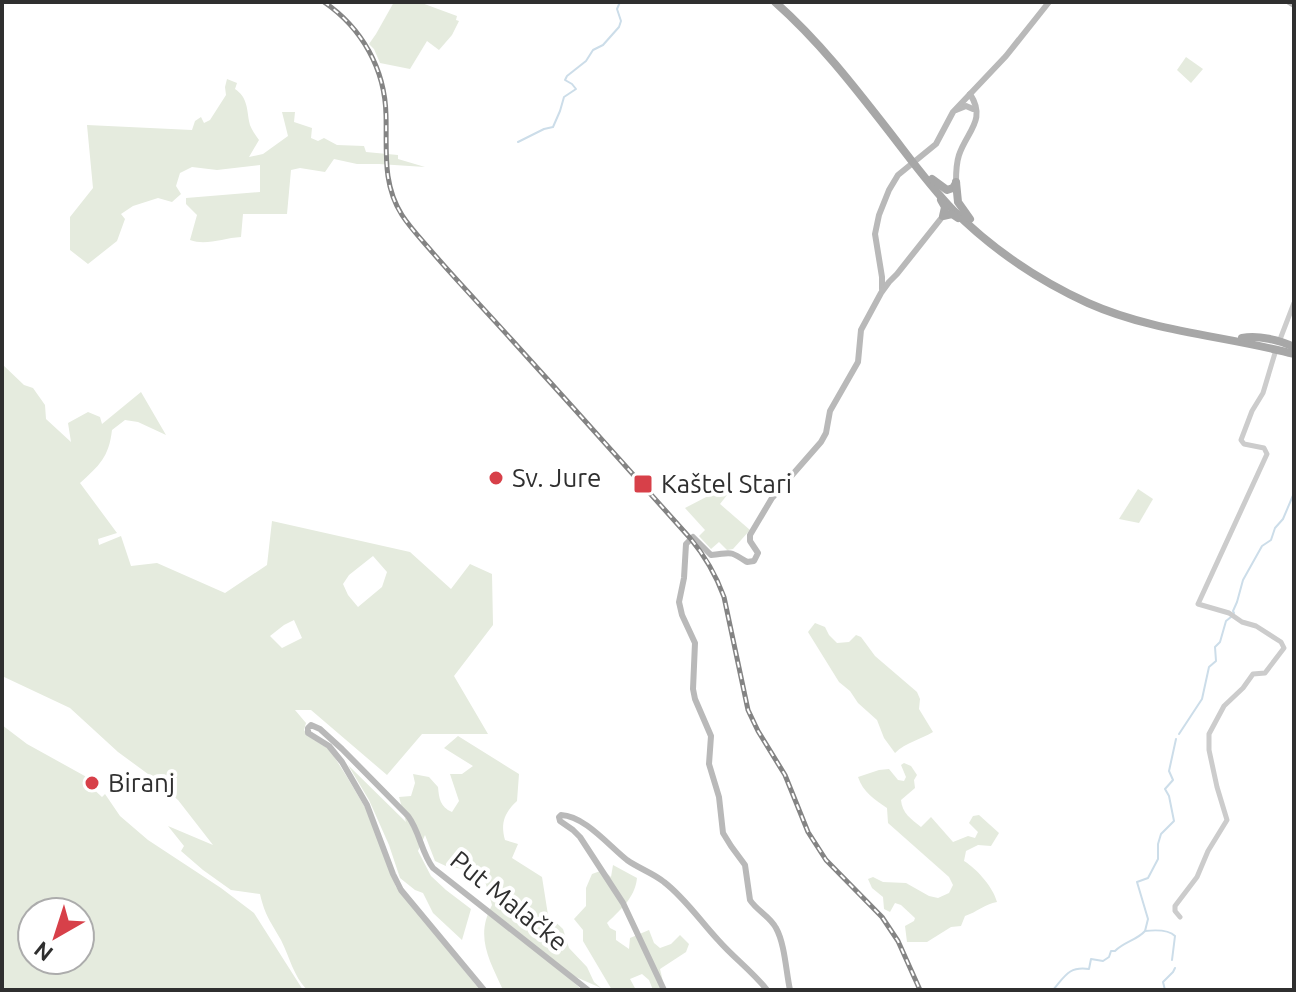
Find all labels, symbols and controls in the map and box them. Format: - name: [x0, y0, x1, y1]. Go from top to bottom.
- place label: Sv. Jure: [512, 463, 601, 492]
- marker: Sv. Jure: [487, 469, 505, 487]
- place label: Kaštel Stari: [661, 469, 792, 498]
- marker: Kaštel Stari: [632, 473, 654, 495]
- place label: Biranj: [108, 768, 175, 797]
- marker: Biranj: [83, 774, 101, 792]
- street label: Put Malačke: [445, 845, 574, 957]
- north arrow: [16, 896, 96, 976]
- text: N: [29, 937, 57, 967]

